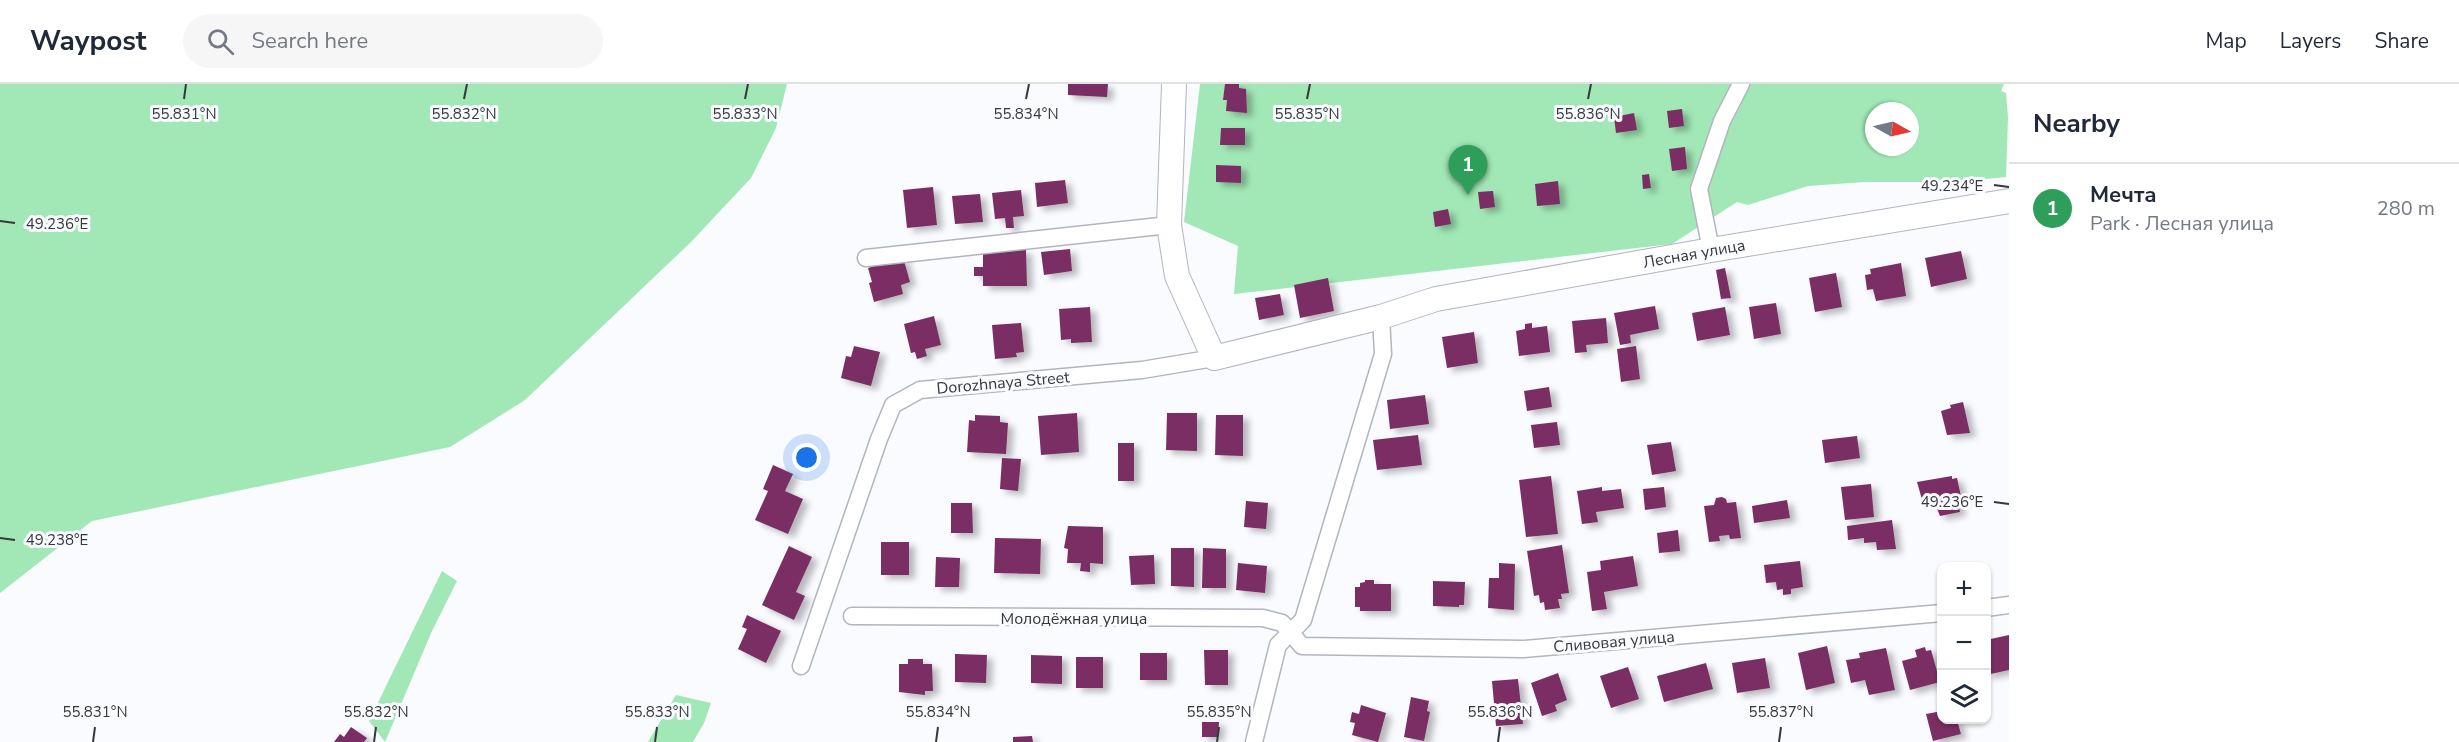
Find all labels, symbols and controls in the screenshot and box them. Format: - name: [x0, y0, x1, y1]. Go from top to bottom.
- search box: [183, 14, 603, 68]
- text: Waypost: [30, 22, 147, 60]
- icon: search: [204, 25, 237, 58]
- text: Search here: [252, 26, 368, 56]
- text: Map: [2205, 27, 2247, 55]
- text: Layers: [2280, 27, 2341, 55]
- text: Share: [2374, 27, 2429, 55]
- north arrow: [1865, 102, 1919, 156]
- text: 55.831°N: [151, 104, 217, 124]
- text: 55.832°N: [431, 104, 497, 124]
- text: 55.833°N: [712, 104, 778, 124]
- text: 55.834°N: [993, 104, 1059, 124]
- text: 55.835°N: [1274, 104, 1340, 124]
- text: 55.836°N: [1555, 104, 1621, 124]
- text: Nearby: [2033, 106, 2120, 141]
- pin: 1: [1448, 146, 1488, 195]
- text: 49.234°E: [1921, 176, 1983, 196]
- text: Мечта: [2090, 180, 2157, 210]
- text: 1: [2047, 195, 2059, 222]
- text: 280 m: [2377, 195, 2435, 222]
- text: Park · Лесная улица: [2090, 210, 2274, 237]
- text: 49.236°E: [26, 214, 88, 234]
- street label: Лесная улица: [1641, 234, 1747, 274]
- street label: Dorozhnaya Street: [936, 366, 1071, 400]
- your location: [792, 443, 821, 472]
- text: 49.236°E: [1921, 492, 1983, 512]
- text: 49.238°E: [26, 530, 88, 550]
- map controls: [1937, 562, 1991, 724]
- button: +: [1937, 562, 1991, 616]
- street label: Молодёжная улица: [1001, 608, 1147, 630]
- button: −: [1937, 616, 1991, 670]
- street label: Сливовая улица: [1552, 626, 1676, 658]
- button: layers: [1937, 670, 1991, 724]
- text: 55.831°N: [62, 702, 128, 722]
- text: 55.832°N: [343, 702, 409, 722]
- text: 55.833°N: [624, 702, 690, 722]
- text: 55.834°N: [905, 702, 971, 722]
- text: 55.835°N: [1186, 702, 1252, 722]
- text: 55.836°N: [1467, 702, 1533, 722]
- text: 55.837°N: [1748, 702, 1814, 722]

